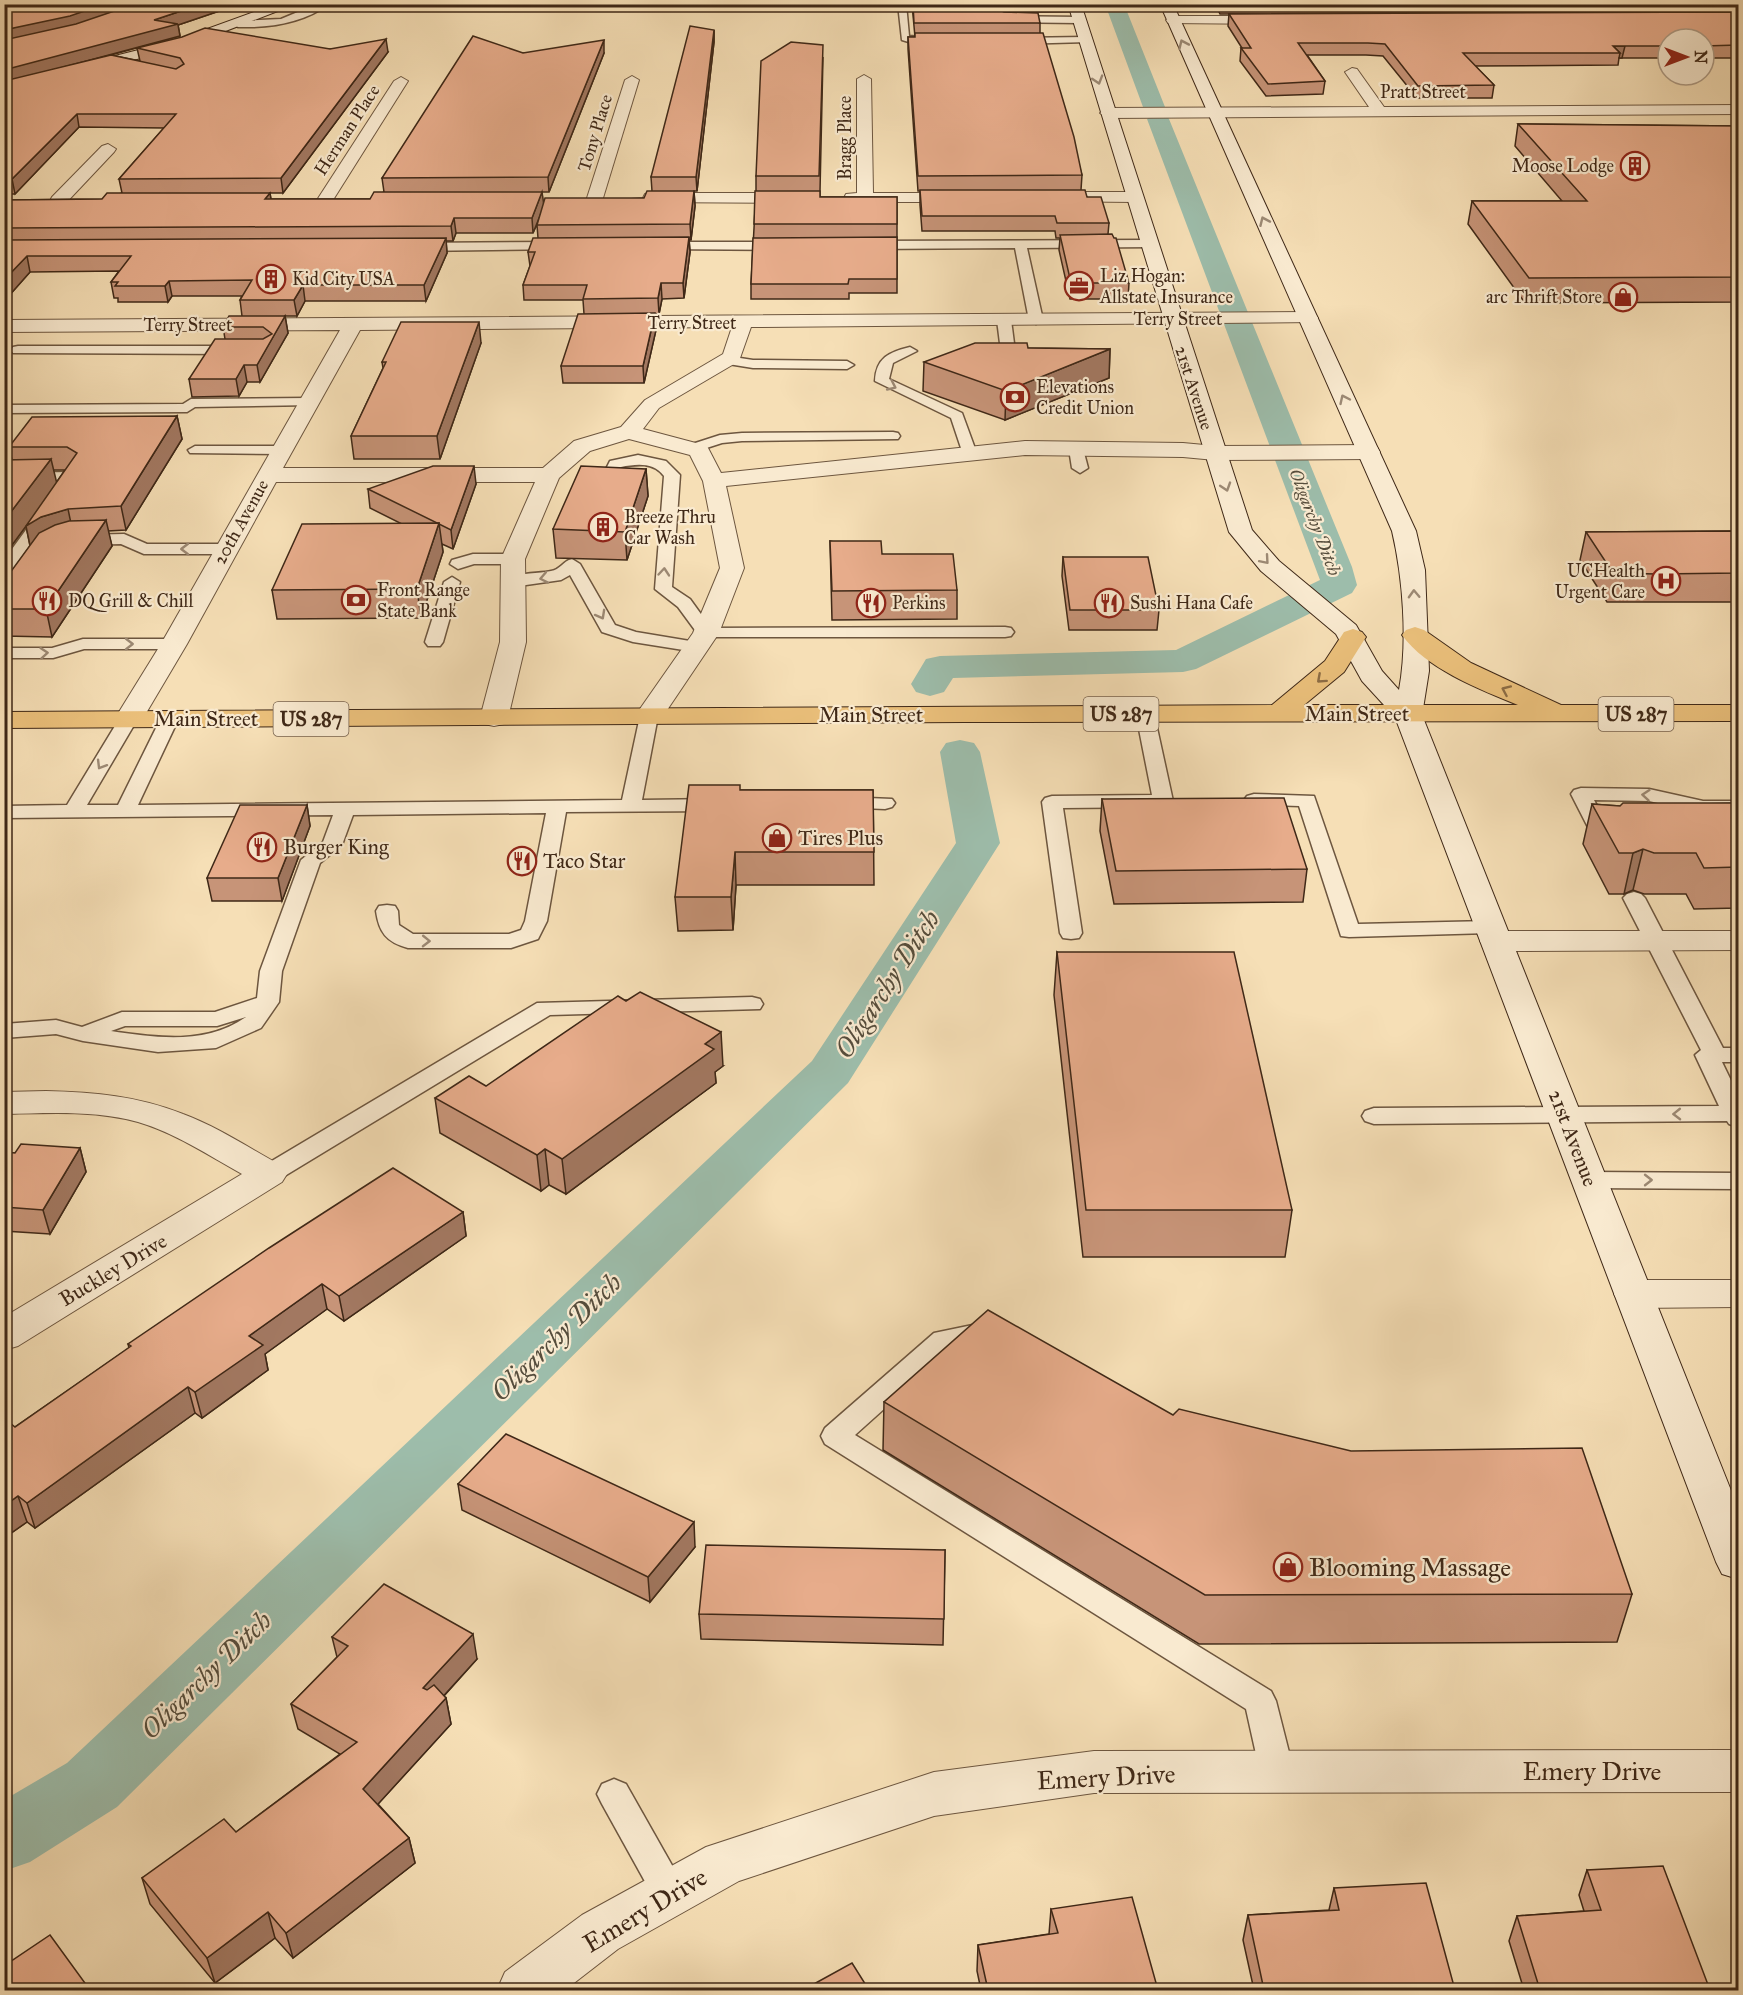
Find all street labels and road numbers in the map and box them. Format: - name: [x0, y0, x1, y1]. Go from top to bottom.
- street label: Herman Place: [309, 80, 385, 180]
- street label: Pratt Street: [1380, 81, 1467, 103]
- street label: Tony Place: [573, 92, 617, 174]
- street label: Bragg Place: [834, 96, 857, 180]
- street label: Terry Street: [1134, 308, 1223, 330]
- street label: Terry Street: [648, 312, 737, 334]
- street label: Terry Street: [144, 314, 233, 336]
- street label: 21st Avenue: [1170, 343, 1218, 433]
- street label: 20th Avenue: [209, 476, 273, 568]
- road number: US 287: [1084, 697, 1158, 731]
- road number: US 287: [1598, 697, 1674, 731]
- street label: Main Street: [1305, 701, 1410, 727]
- road number: US 287: [274, 702, 348, 736]
- street label: Main Street: [819, 702, 924, 728]
- street label: Main Street: [154, 706, 259, 732]
- street label: 21st Avenue: [1543, 1086, 1603, 1190]
- street label: Buckley Drive: [55, 1228, 172, 1312]
- street label: Emery Drive: [1523, 1755, 1662, 1787]
- street label: Emery Drive: [1036, 1757, 1176, 1797]
- street label: Emery Drive: [577, 1860, 713, 1959]

